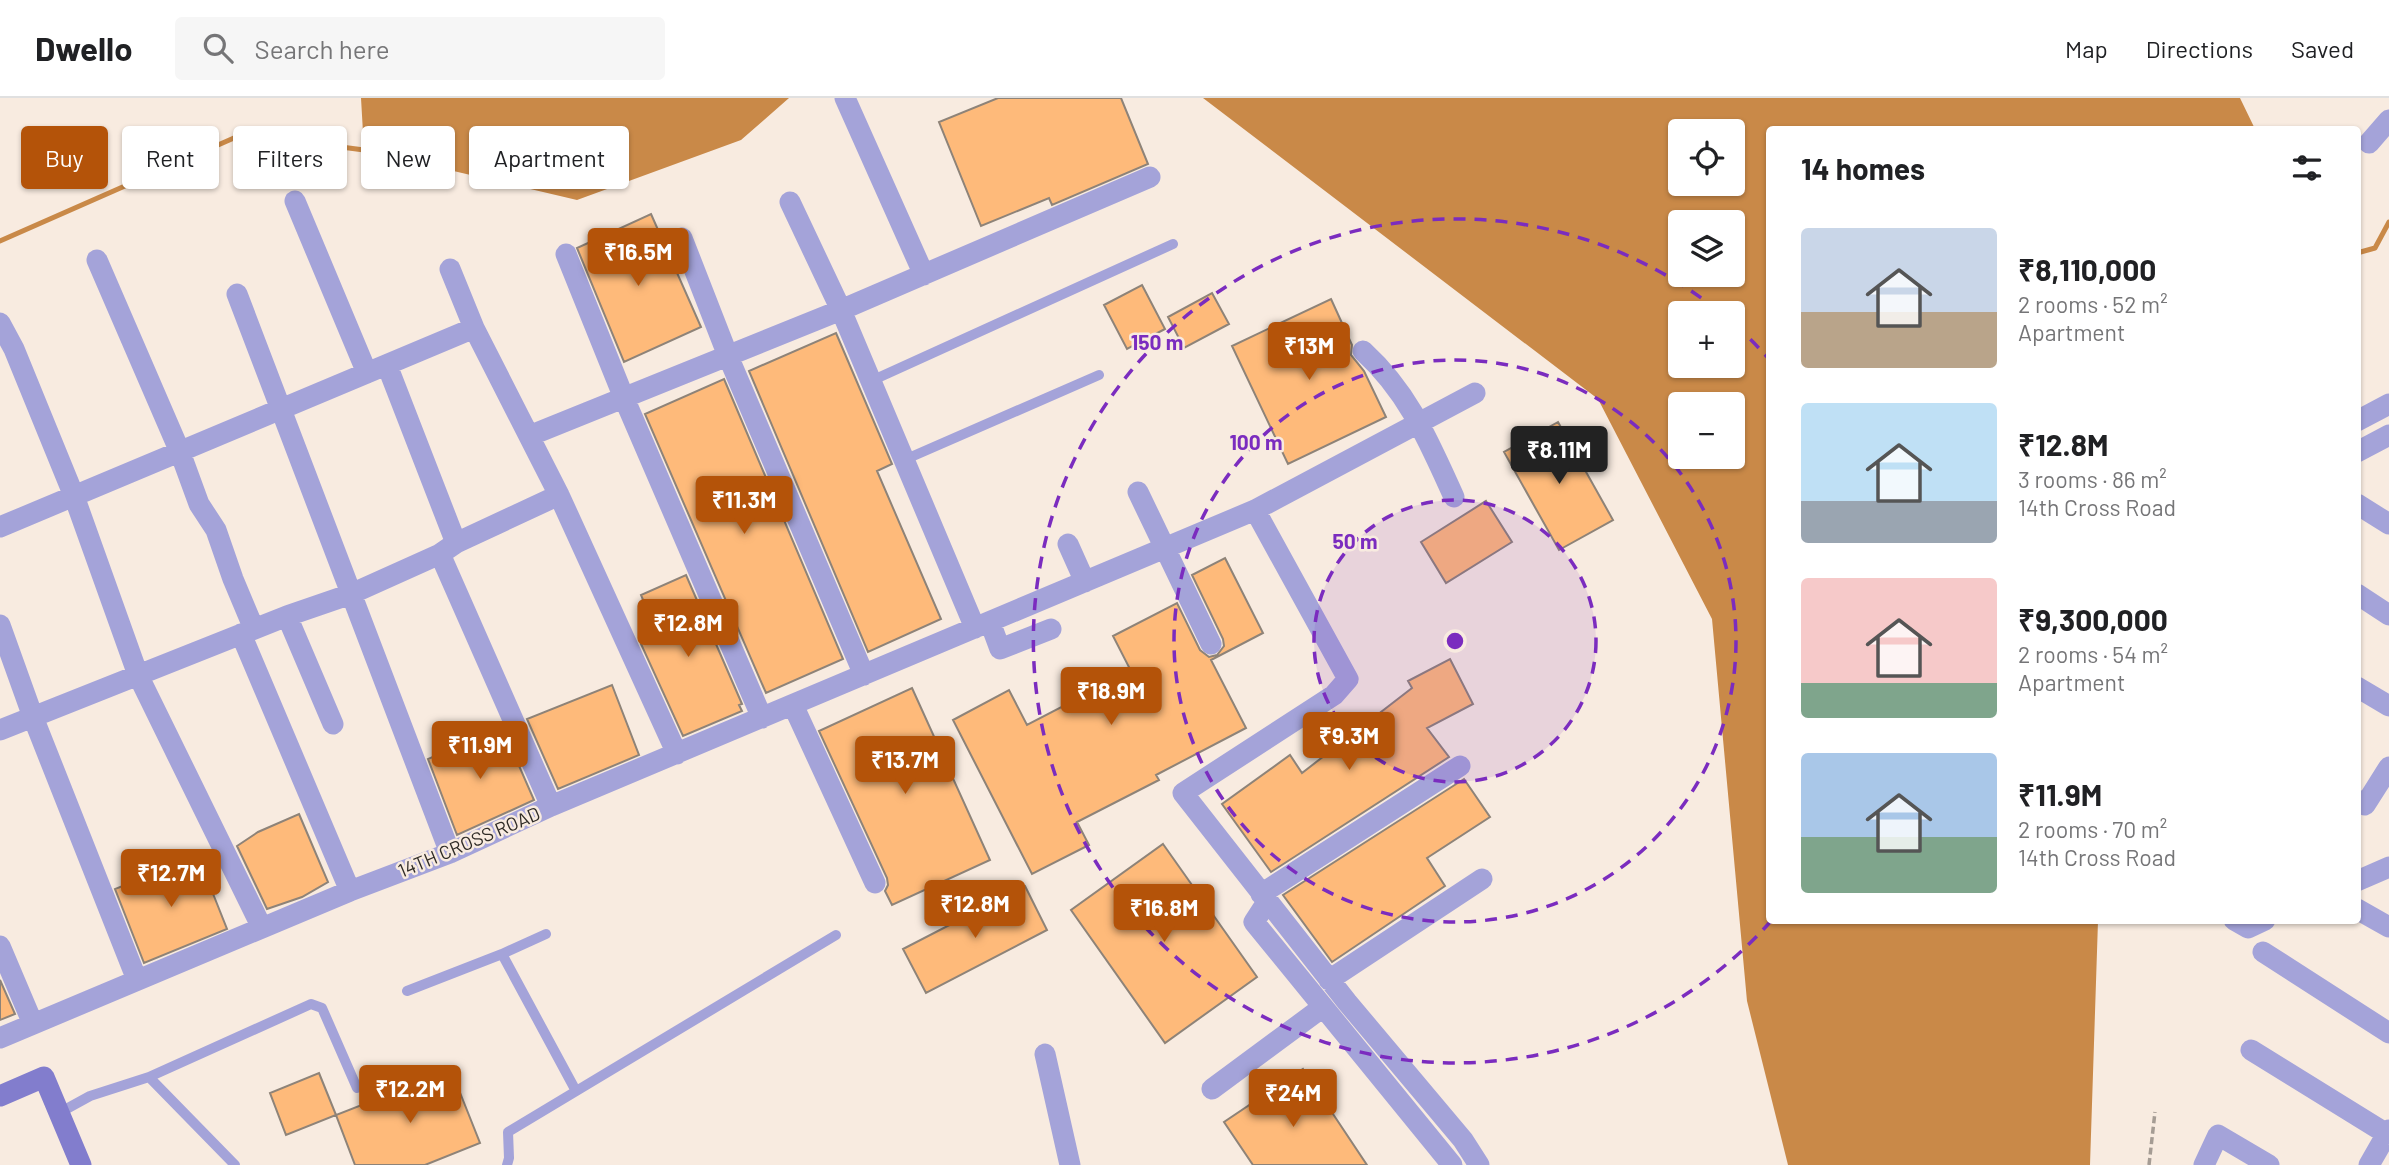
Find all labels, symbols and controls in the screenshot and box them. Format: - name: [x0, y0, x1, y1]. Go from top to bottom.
- search box: [175, 17, 665, 80]
- text: Dwello: [35, 28, 133, 68]
- icon: search: [199, 29, 237, 67]
- text: Search here: [255, 33, 390, 64]
- text: Map: [2065, 34, 2108, 63]
- text: Directions: [2146, 34, 2253, 63]
- text: Saved: [2291, 34, 2354, 63]
- map controls: [1668, 119, 1745, 469]
- button: locate: [1668, 119, 1745, 196]
- chip: Buy: [21, 126, 108, 189]
- chip: Rent: [122, 126, 219, 189]
- chip: Filters: [233, 126, 347, 189]
- chip: New: [361, 126, 455, 189]
- chip: Apartment: [469, 126, 629, 189]
- icon: filters: [2288, 149, 2326, 187]
- text: 14 homes: [1801, 150, 1925, 186]
- button: layers: [1668, 210, 1745, 287]
- pin: ₹16.5M: [581, 228, 695, 288]
- text: ₹16.5M: [604, 237, 672, 265]
- text: ₹8,110,000: [2018, 251, 2156, 287]
- icon: home: [1857, 256, 1941, 340]
- text: 2 rooms · 52 m²: [2018, 290, 2168, 318]
- button: +: [1668, 301, 1745, 378]
- text: Apartment: [2018, 318, 2125, 346]
- pin: ₹13M: [1268, 322, 1350, 382]
- text: 150 m: [1131, 329, 1183, 354]
- text: ₹13M: [1284, 331, 1334, 359]
- button: −: [1668, 392, 1745, 469]
- pin: ₹8.11M: [1502, 426, 1616, 486]
- text: ₹12.8M: [2018, 426, 2108, 462]
- text: 100 m: [1229, 429, 1283, 454]
- icon: home: [1857, 431, 1941, 515]
- text: ₹8.11M: [1527, 435, 1591, 463]
- text: 3 rooms · 86 m²: [2018, 465, 2167, 493]
- pin: ₹11.3M: [687, 476, 801, 536]
- text: ₹11.3M: [712, 485, 776, 513]
- text: 14th Cross Road: [2018, 493, 2176, 521]
- text: 50 m: [1332, 528, 1378, 553]
- pin: ₹12.8M: [631, 600, 745, 659]
- text: ₹9,300,000: [2018, 601, 2168, 637]
- icon: home: [1857, 606, 1941, 690]
- text: ₹12.8M: [653, 608, 723, 636]
- centre of rings: [1443, 629, 1467, 653]
- text: 2 rooms · 54 m²: [2018, 640, 2168, 668]
- pin: ₹18.9M: [1054, 668, 1168, 727]
- text: Apartment: [2018, 668, 2125, 696]
- text: ₹18.9M: [1077, 676, 1145, 704]
- pin: ₹9.3M: [1300, 712, 1398, 772]
- text: ₹9.3M: [1319, 721, 1379, 749]
- pin: ₹11.9M: [423, 722, 537, 781]
- text: ₹11.9M: [448, 730, 512, 758]
- pin: ₹13.7M: [848, 736, 962, 796]
- text: ₹13.7M: [871, 745, 939, 773]
- text: ₹11.9M: [2018, 776, 2102, 812]
- icon: home: [1857, 781, 1941, 865]
- street label: 14TH CROSS ROAD: [394, 801, 543, 882]
- text: 2 rooms · 70 m²: [2018, 815, 2167, 843]
- text: 14th Cross Road: [2018, 843, 2176, 871]
- pin: ₹12.7M: [114, 850, 228, 909]
- text: ₹12.7M: [137, 858, 205, 886]
- pin: ₹12.8M: [918, 880, 1032, 940]
- pin: ₹16.8M: [1107, 884, 1221, 944]
- text: ₹12.8M: [940, 889, 1010, 917]
- text: ₹16.8M: [1130, 893, 1198, 921]
- pin: ₹12.2M: [353, 1066, 467, 1125]
- pin: ₹24M: [1252, 1070, 1334, 1129]
- text: ₹12.2M: [375, 1074, 445, 1102]
- text: ₹24M: [1265, 1078, 1321, 1106]

